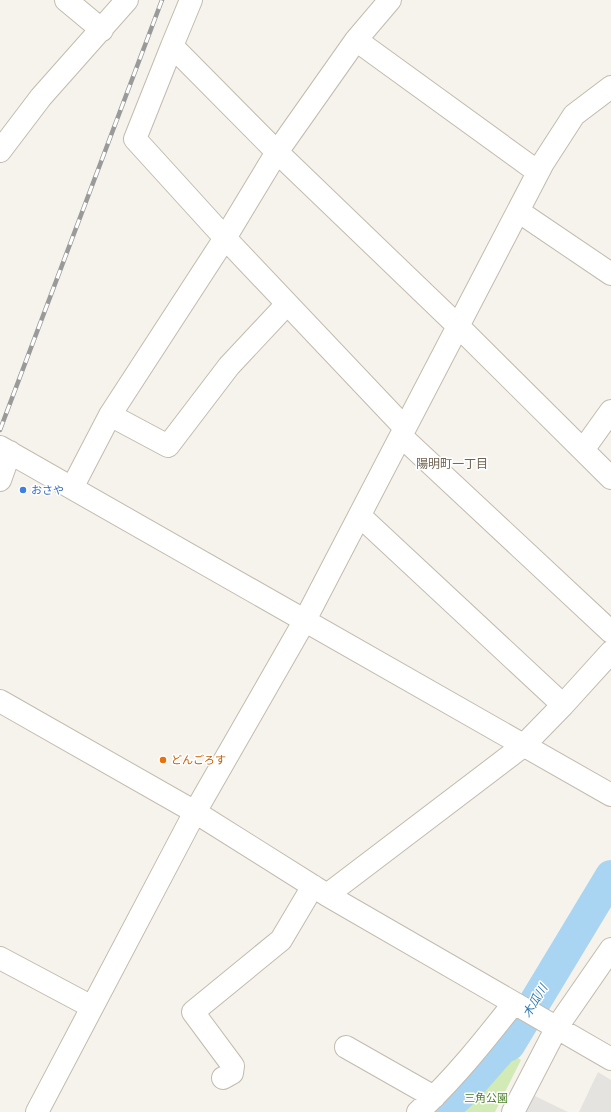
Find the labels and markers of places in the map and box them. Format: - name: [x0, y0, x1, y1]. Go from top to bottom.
- place label: おさや: [31, 483, 64, 497]
- marker: おさや: [18, 485, 28, 495]
- place label: どんごろす: [171, 753, 226, 767]
- marker: どんごろす: [158, 755, 168, 765]

